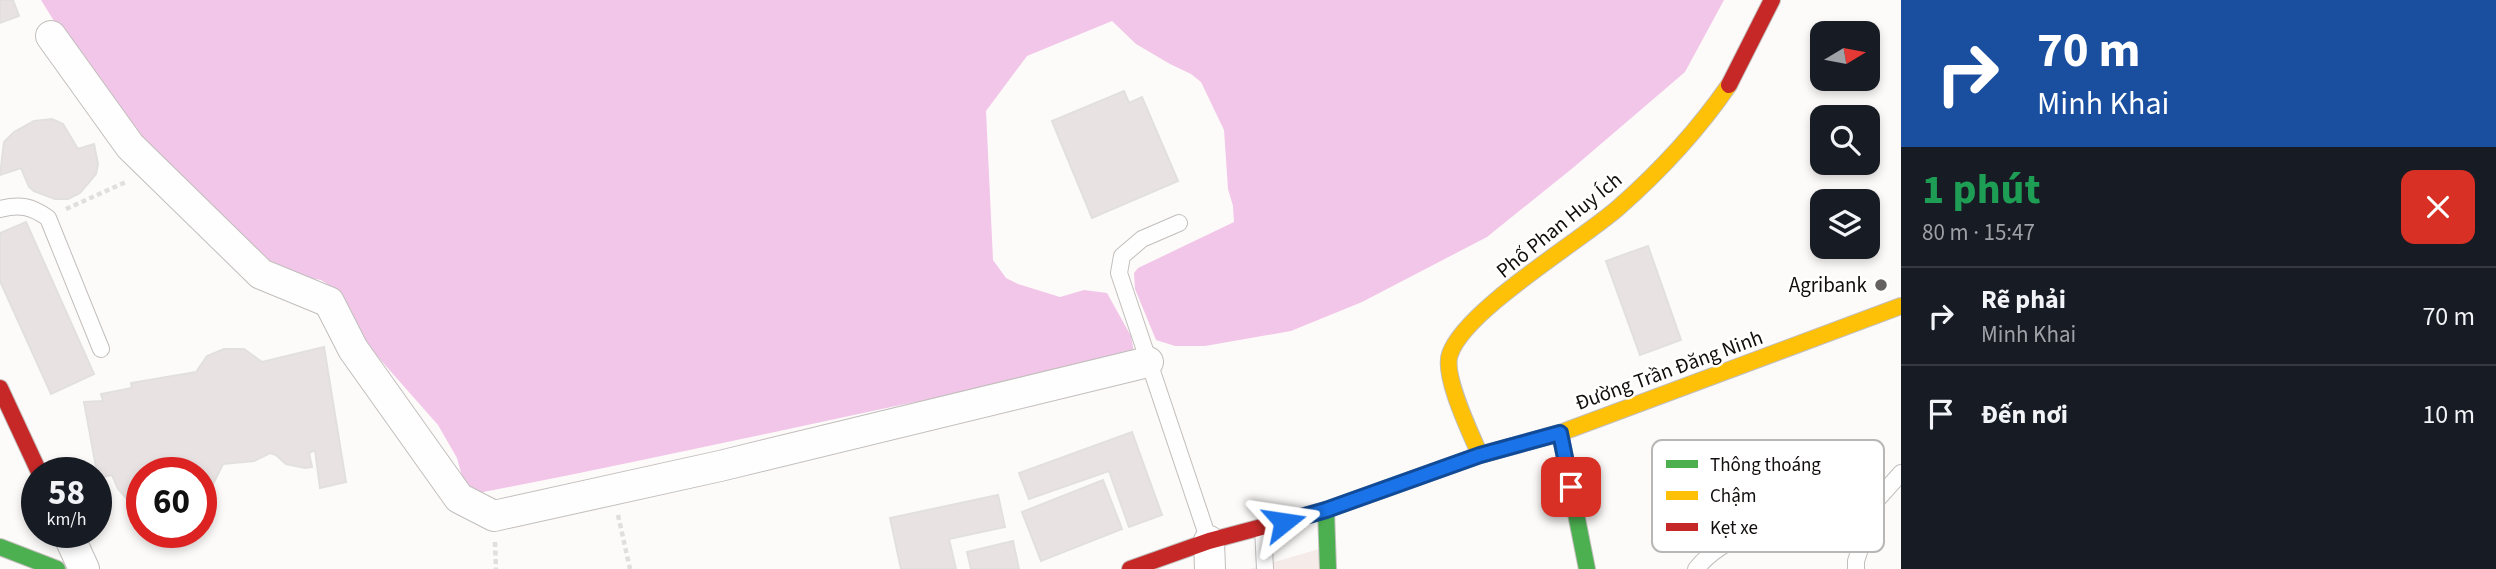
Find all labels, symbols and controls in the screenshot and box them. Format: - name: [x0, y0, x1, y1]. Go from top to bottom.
- text: 70 m: [2037, 16, 2141, 86]
- north arrow: [1810, 21, 1880, 91]
- map controls: [1810, 21, 1880, 259]
- icon: right: [1922, 28, 2013, 119]
- text: Minh Khai: [2037, 81, 2169, 127]
- button: search: [1810, 105, 1880, 175]
- text: 1 phút: [1922, 160, 2041, 220]
- street label: Phố Phan Huy Ích: [1490, 165, 1628, 285]
- button: close: [2401, 170, 2475, 244]
- button: layers: [1810, 189, 1880, 259]
- text: 80 m · 15:47: [1922, 216, 2035, 249]
- place label: Agribank: [1789, 270, 1868, 300]
- marker: Agribank: [1873, 277, 1889, 293]
- text: Rẽ phải: [1981, 281, 2066, 318]
- icon: right: [1922, 297, 1960, 335]
- text: 70 m: [2422, 298, 2475, 335]
- text: Minh Khai: [1981, 318, 2076, 351]
- street label: Đường Trần Đăng Ninh: [1571, 322, 1767, 418]
- icon: arrive: [1922, 395, 1960, 433]
- text: Đến nơi: [1981, 396, 2068, 433]
- text: 10 m: [2422, 396, 2475, 433]
- legend: [1652, 440, 1884, 552]
- text: Thông thoáng: [1710, 452, 1821, 479]
- speed limit sign: 60: [126, 457, 217, 548]
- pin: [1541, 457, 1601, 517]
- text: 58: [48, 468, 85, 518]
- icon: arrive: [1552, 468, 1590, 506]
- text: Chậm: [1710, 483, 1757, 510]
- position arrow: [1247, 485, 1321, 559]
- text: km/h: [47, 507, 86, 532]
- text: Kẹt xe: [1710, 515, 1758, 542]

